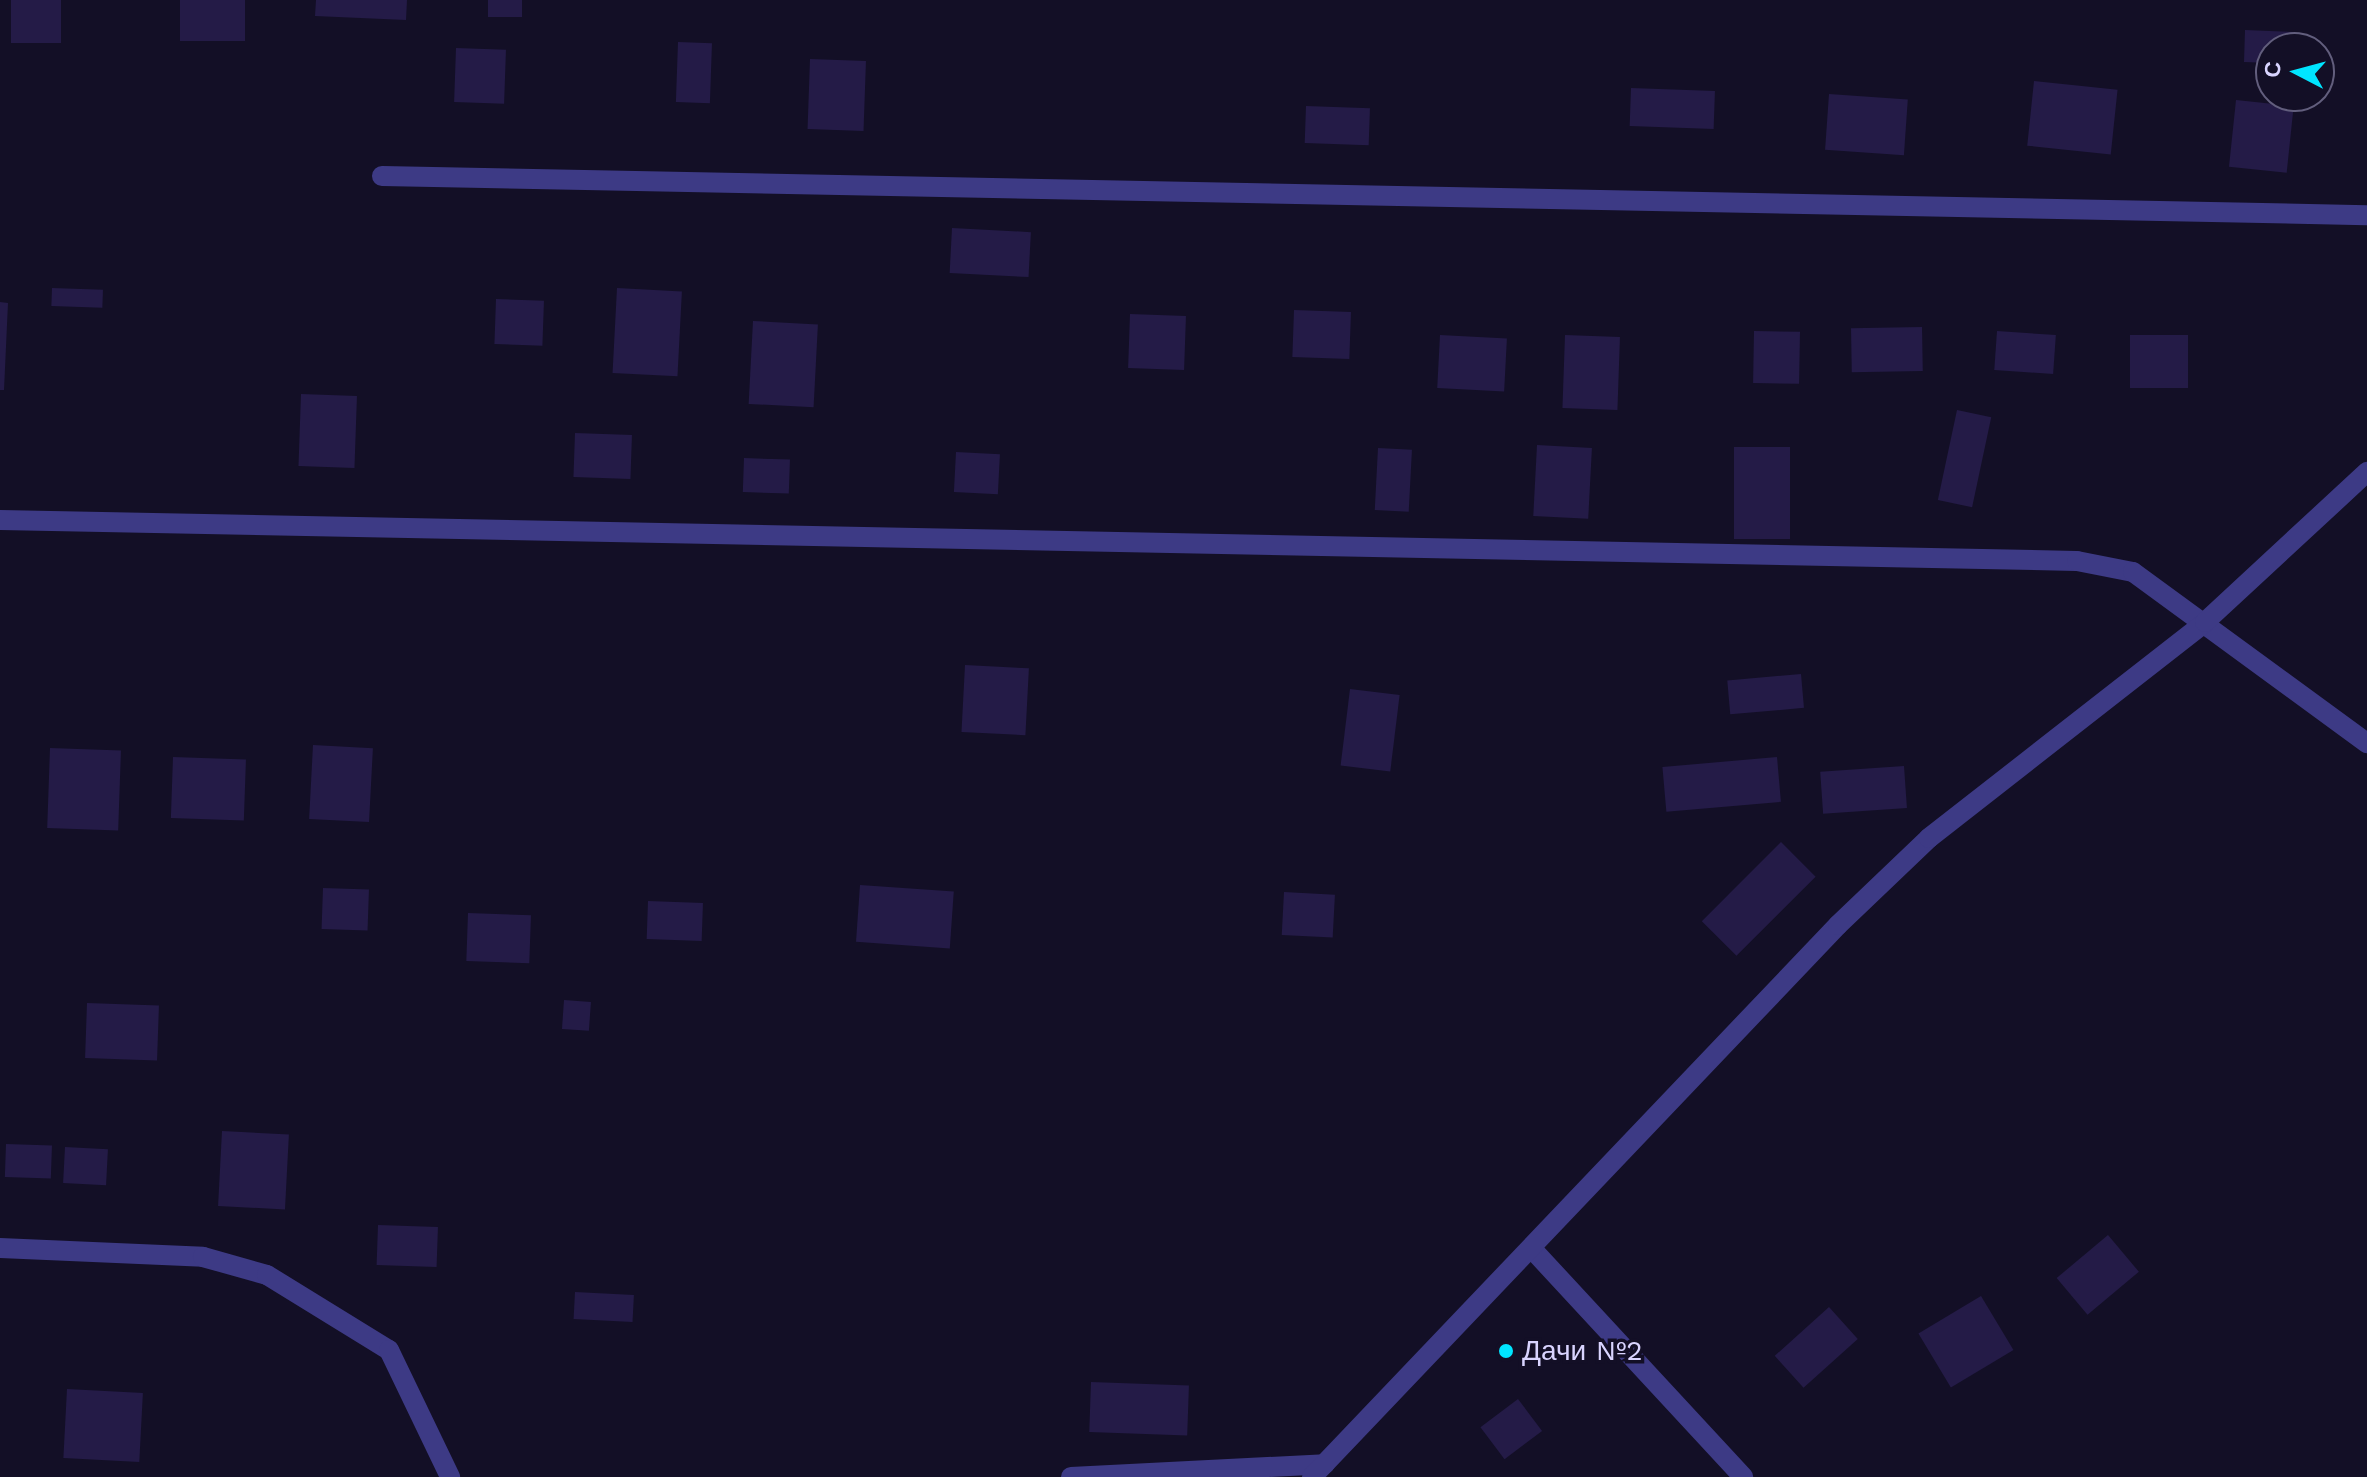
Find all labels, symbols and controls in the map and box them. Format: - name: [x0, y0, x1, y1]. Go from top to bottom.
- north arrow: [2255, 32, 2335, 112]
- text: С: [2259, 60, 2286, 79]
- place label: Дачи №2: [1522, 1334, 1643, 1368]
- marker: Дачи №2: [1497, 1342, 1515, 1360]

